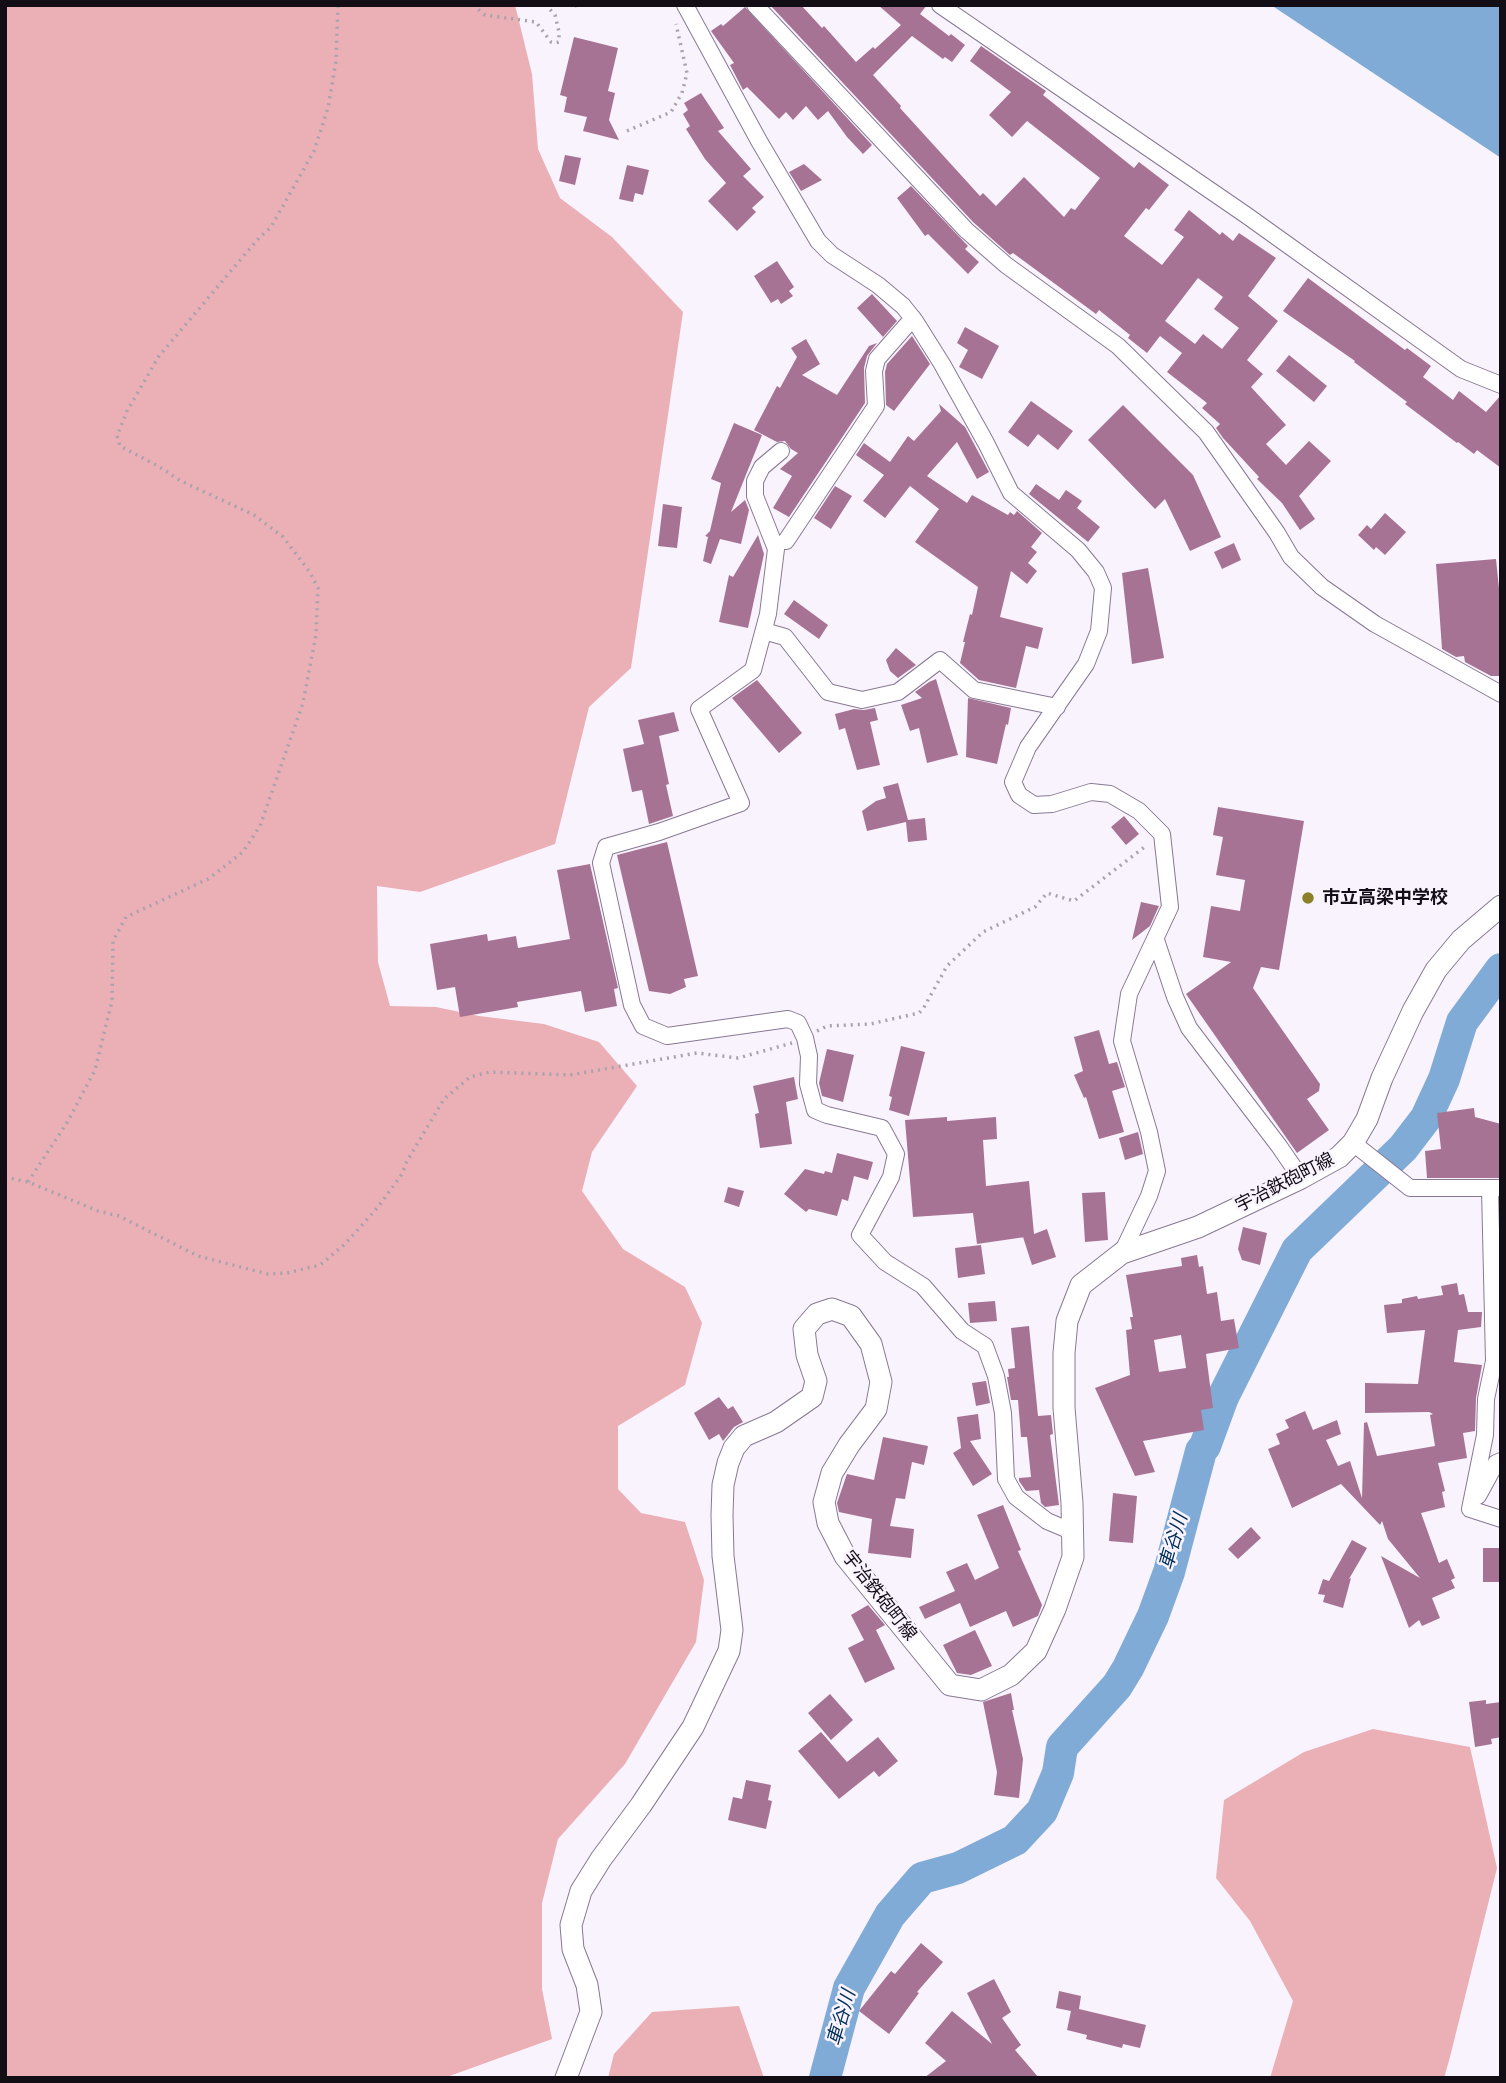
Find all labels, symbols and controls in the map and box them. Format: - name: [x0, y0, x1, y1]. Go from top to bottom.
- place label: 市立高梁中学校: [1322, 887, 1448, 909]
- marker: 市立高梁中学校: [1300, 890, 1316, 906]
- street label: 宇治鉄砲町線: [1232, 1149, 1338, 1217]
- water label: 車谷川: [1155, 1511, 1193, 1573]
- street label: 宇治鉄砲町線: [837, 1547, 921, 1645]
- water label: 車谷川: [823, 1987, 861, 2049]

